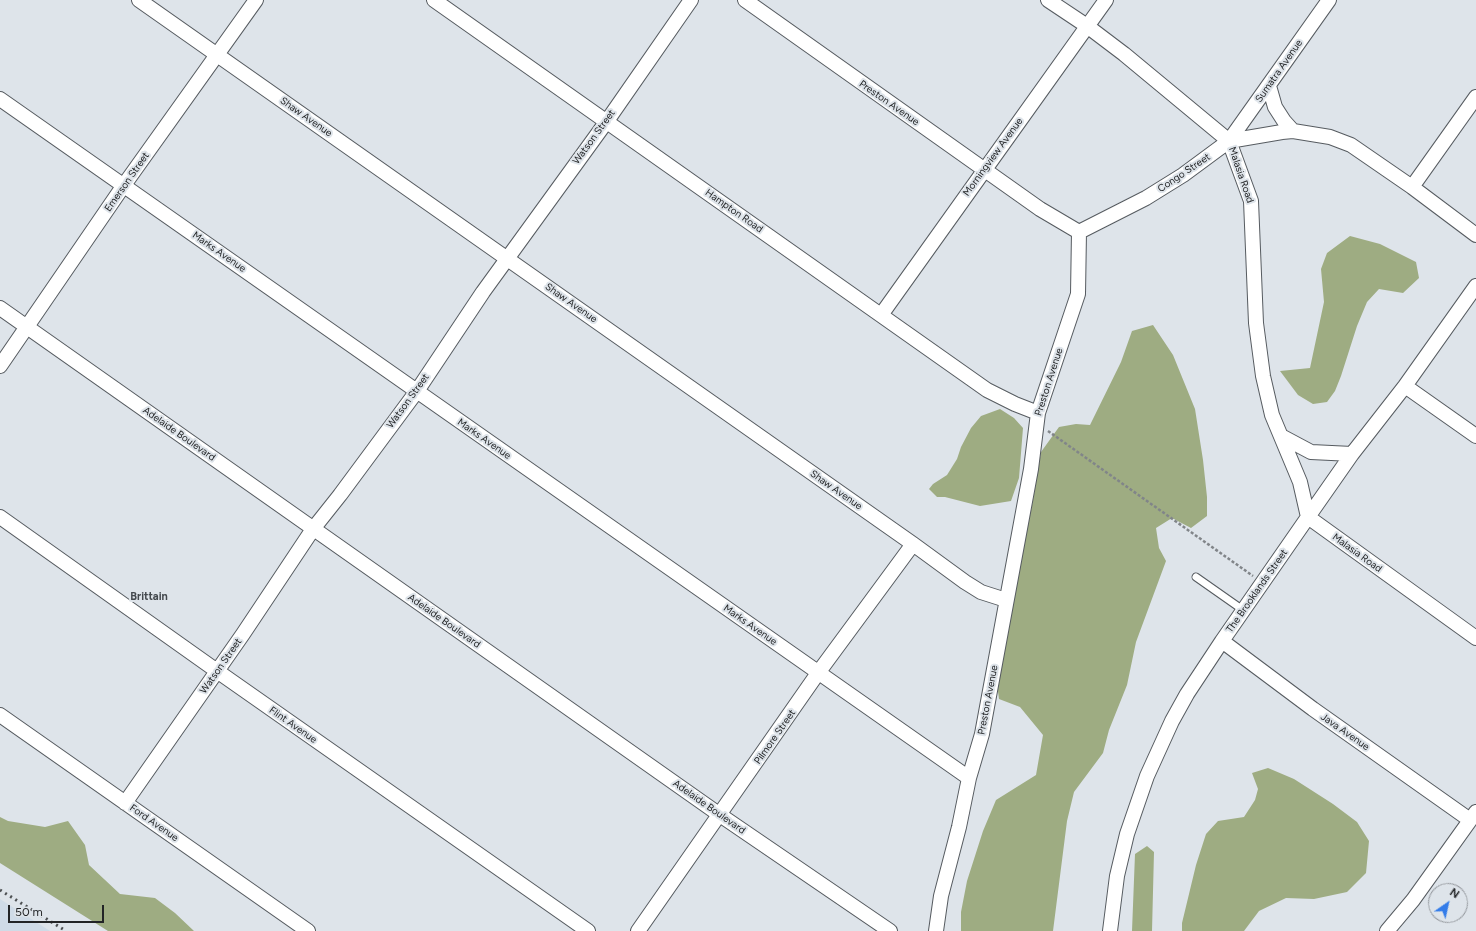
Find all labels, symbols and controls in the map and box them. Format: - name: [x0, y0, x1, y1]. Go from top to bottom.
- street label: Sumatra Avenue: [1253, 37, 1305, 105]
- street label: Preston Avenue: [857, 78, 921, 128]
- street label: Shaw Avenue: [278, 95, 334, 139]
- street label: Watson Street: [570, 107, 618, 167]
- street label: Morningview Avenue: [961, 115, 1025, 199]
- street label: Malasia Road: [1226, 145, 1256, 205]
- street label: Emerson Street: [102, 150, 152, 214]
- street label: Congo Street: [1155, 151, 1213, 195]
- street label: Hampton Road: [703, 187, 765, 235]
- street label: Marks Avenue: [190, 229, 248, 275]
- street label: Shaw Avenue: [543, 281, 599, 325]
- street label: Preston Avenue: [1032, 347, 1066, 417]
- street label: Watson Street: [384, 371, 432, 431]
- street label: Adelaide Boulevard: [140, 404, 218, 464]
- street label: Marks Avenue: [455, 416, 513, 462]
- street label: Shaw Avenue: [808, 468, 864, 512]
- street label: Malasia Road: [1330, 531, 1384, 575]
- street label: The Brooklands Street: [1224, 547, 1290, 635]
- district label: Brittain: [130, 590, 168, 604]
- street label: Adelaide Boulevard: [405, 591, 483, 651]
- street label: Marks Avenue: [721, 602, 779, 648]
- street label: Watson Street: [198, 636, 244, 696]
- street label: Preston Avenue: [975, 664, 1001, 736]
- street label: Flint Avenue: [267, 704, 319, 746]
- street label: Pilmore Street: [752, 707, 798, 767]
- street label: Java Avenue: [1318, 711, 1372, 753]
- street label: Adelaide Boulevard: [670, 777, 748, 837]
- street label: Ford Avenue: [127, 802, 181, 844]
- north arrow: [1428, 883, 1468, 923]
- text: N: [1447, 886, 1462, 901]
- scale bar: [10, 897, 106, 923]
- text: 50 m: [15, 905, 43, 919]

